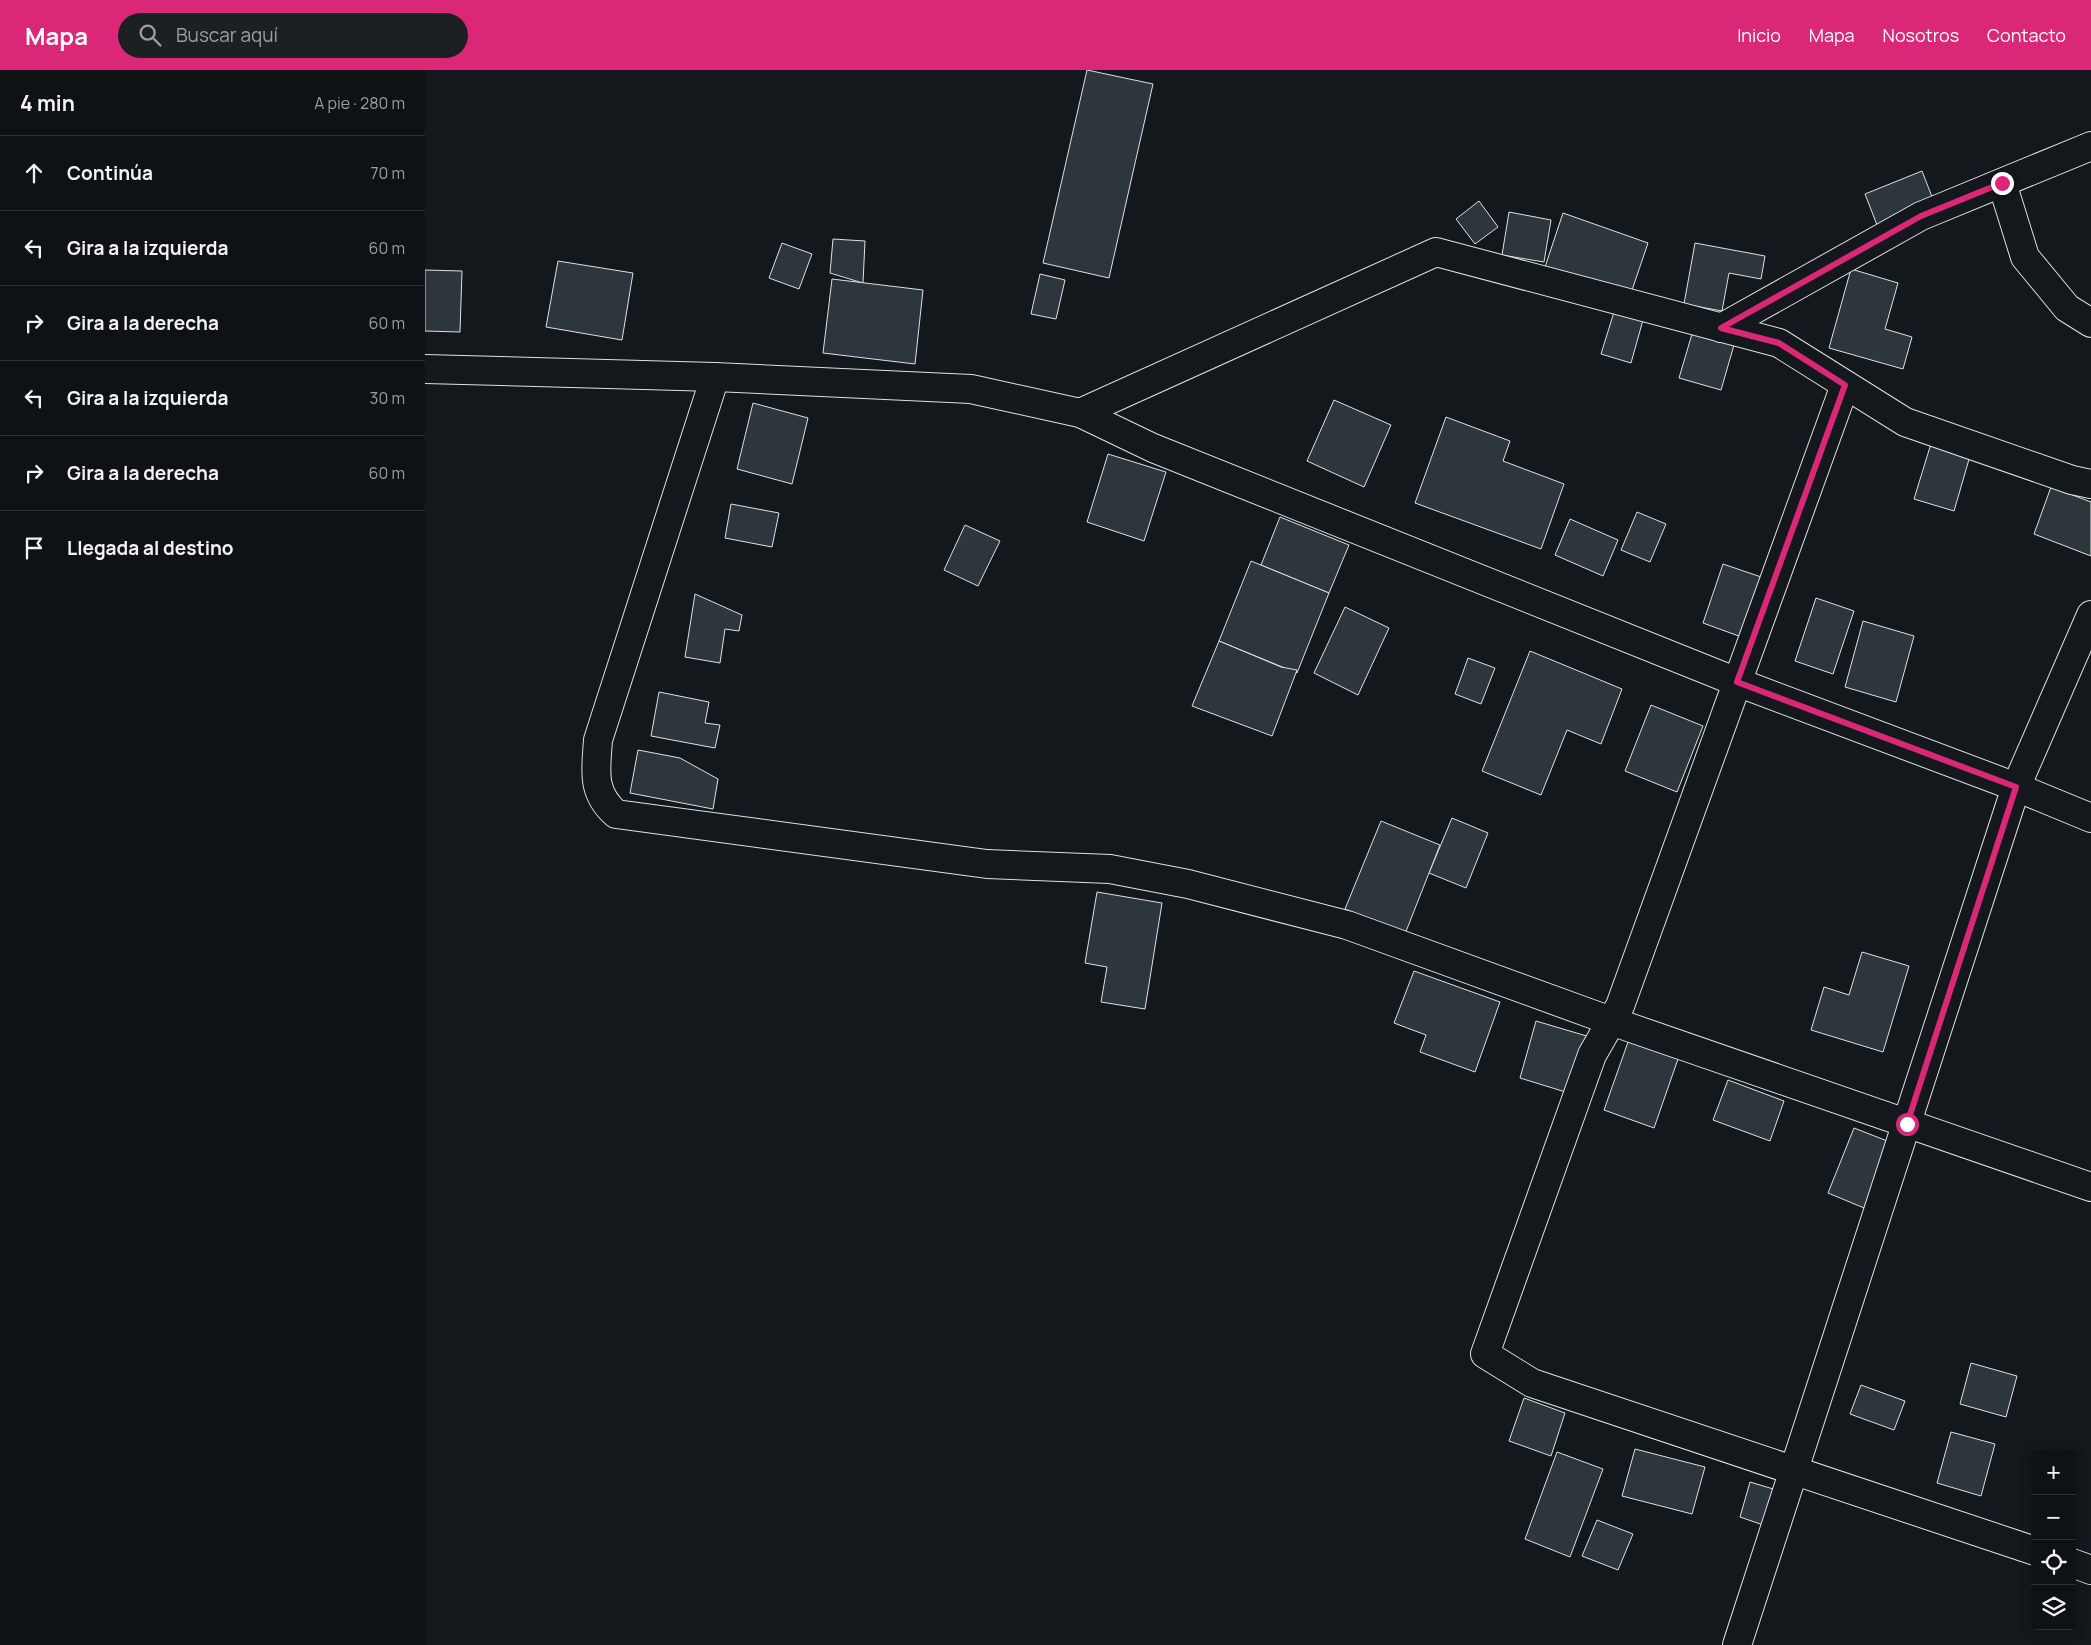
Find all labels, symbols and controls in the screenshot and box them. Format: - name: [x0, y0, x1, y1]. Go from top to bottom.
- search box: [118, 13, 468, 58]
- text: Mapa: [25, 19, 88, 52]
- icon: search: [136, 21, 164, 49]
- text: Buscar aquí: [176, 22, 278, 48]
- text: Inicio: [1737, 23, 1781, 47]
- text: Mapa: [1809, 23, 1855, 47]
- text: Nosotros: [1883, 23, 1959, 47]
- text: Contacto: [1987, 23, 2066, 47]
- text: 4 min: [20, 89, 75, 117]
- text: A pie · 280 m: [314, 92, 405, 114]
- icon: ahead: [20, 159, 48, 187]
- text: Continúa: [67, 160, 153, 186]
- text: 70 m: [370, 162, 405, 184]
- route end: [1991, 172, 2014, 195]
- icon: left: [20, 234, 48, 262]
- text: Gira a la izquierda: [67, 235, 228, 261]
- text: 60 m: [369, 237, 405, 259]
- icon: right: [20, 309, 48, 337]
- text: Gira a la derecha: [67, 310, 219, 336]
- text: 60 m: [369, 312, 405, 334]
- icon: left: [20, 384, 48, 412]
- text: Gira a la izquierda: [67, 385, 228, 411]
- text: 30 m: [370, 387, 405, 409]
- icon: right: [20, 459, 48, 487]
- text: Gira a la derecha: [67, 460, 219, 486]
- text: 60 m: [369, 462, 405, 484]
- icon: arrive: [20, 534, 48, 562]
- text: Llegada al destino: [67, 535, 234, 561]
- route start: [1896, 1113, 1919, 1136]
- map controls: [2031, 1450, 2076, 1630]
- button: +: [2031, 1450, 2076, 1495]
- button: −: [2031, 1495, 2076, 1540]
- button: locate: [2031, 1540, 2076, 1585]
- button: layers: [2031, 1585, 2076, 1630]

